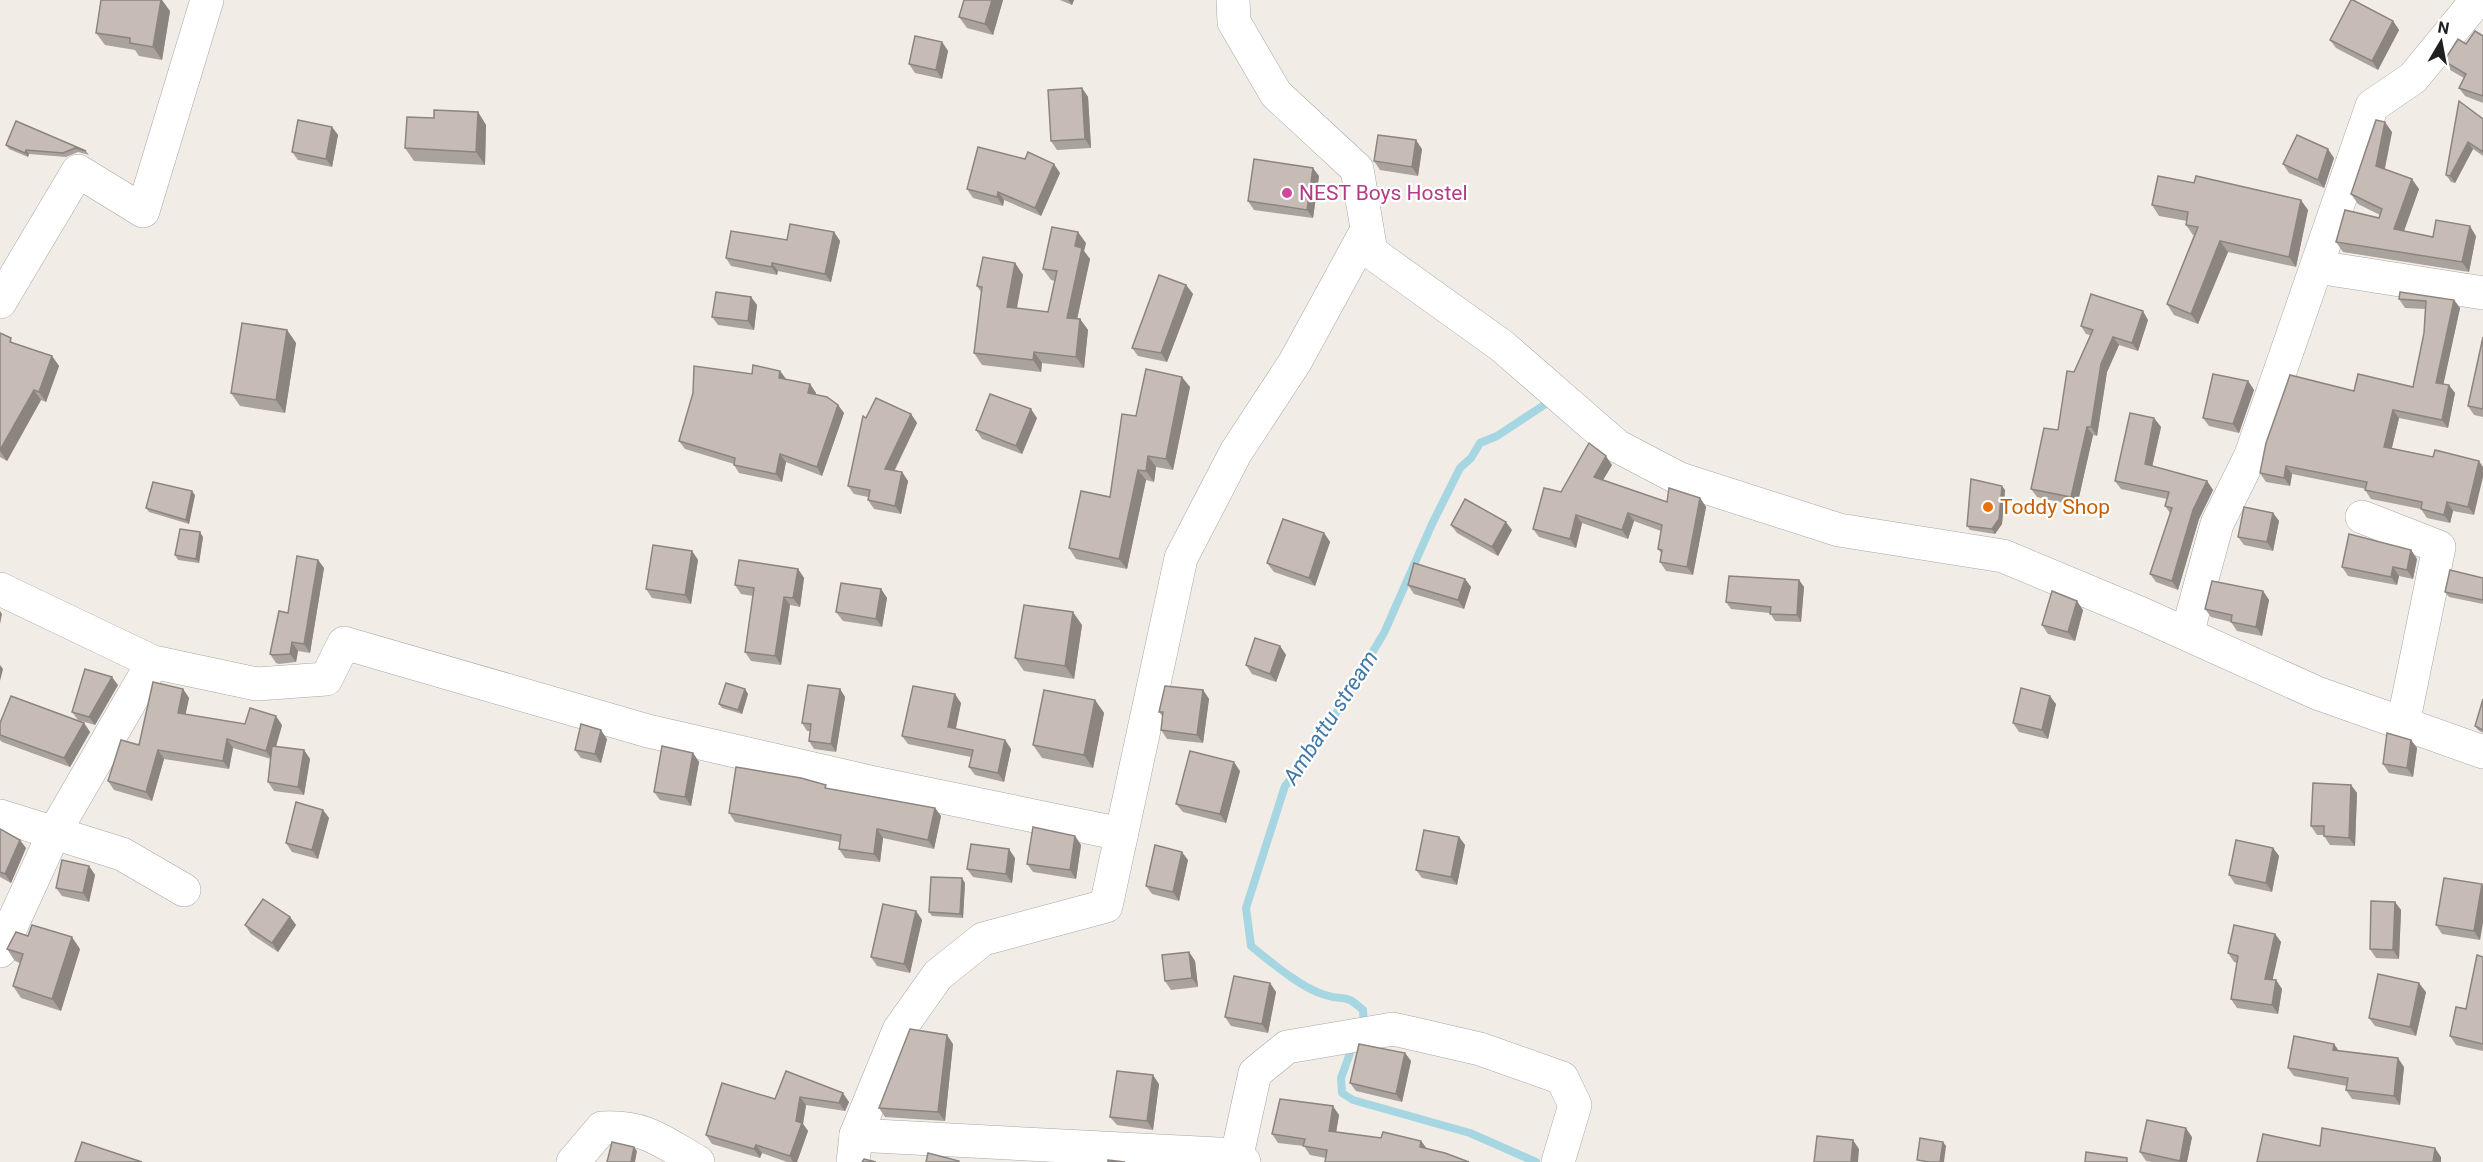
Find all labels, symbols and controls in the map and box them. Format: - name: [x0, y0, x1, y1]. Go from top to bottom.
- north arrow: [2411, 12, 2471, 72]
- text: N: [2436, 17, 2451, 38]
- place label: NEST Boys Hostel: [1299, 181, 1468, 205]
- marker: NEST Boys Hostel: [1280, 186, 1294, 200]
- place label: Toddy Shop: [2000, 495, 2110, 519]
- marker: Toddy Shop: [1981, 500, 1995, 514]
- water label: Ambattu stream: [1277, 646, 1383, 790]

